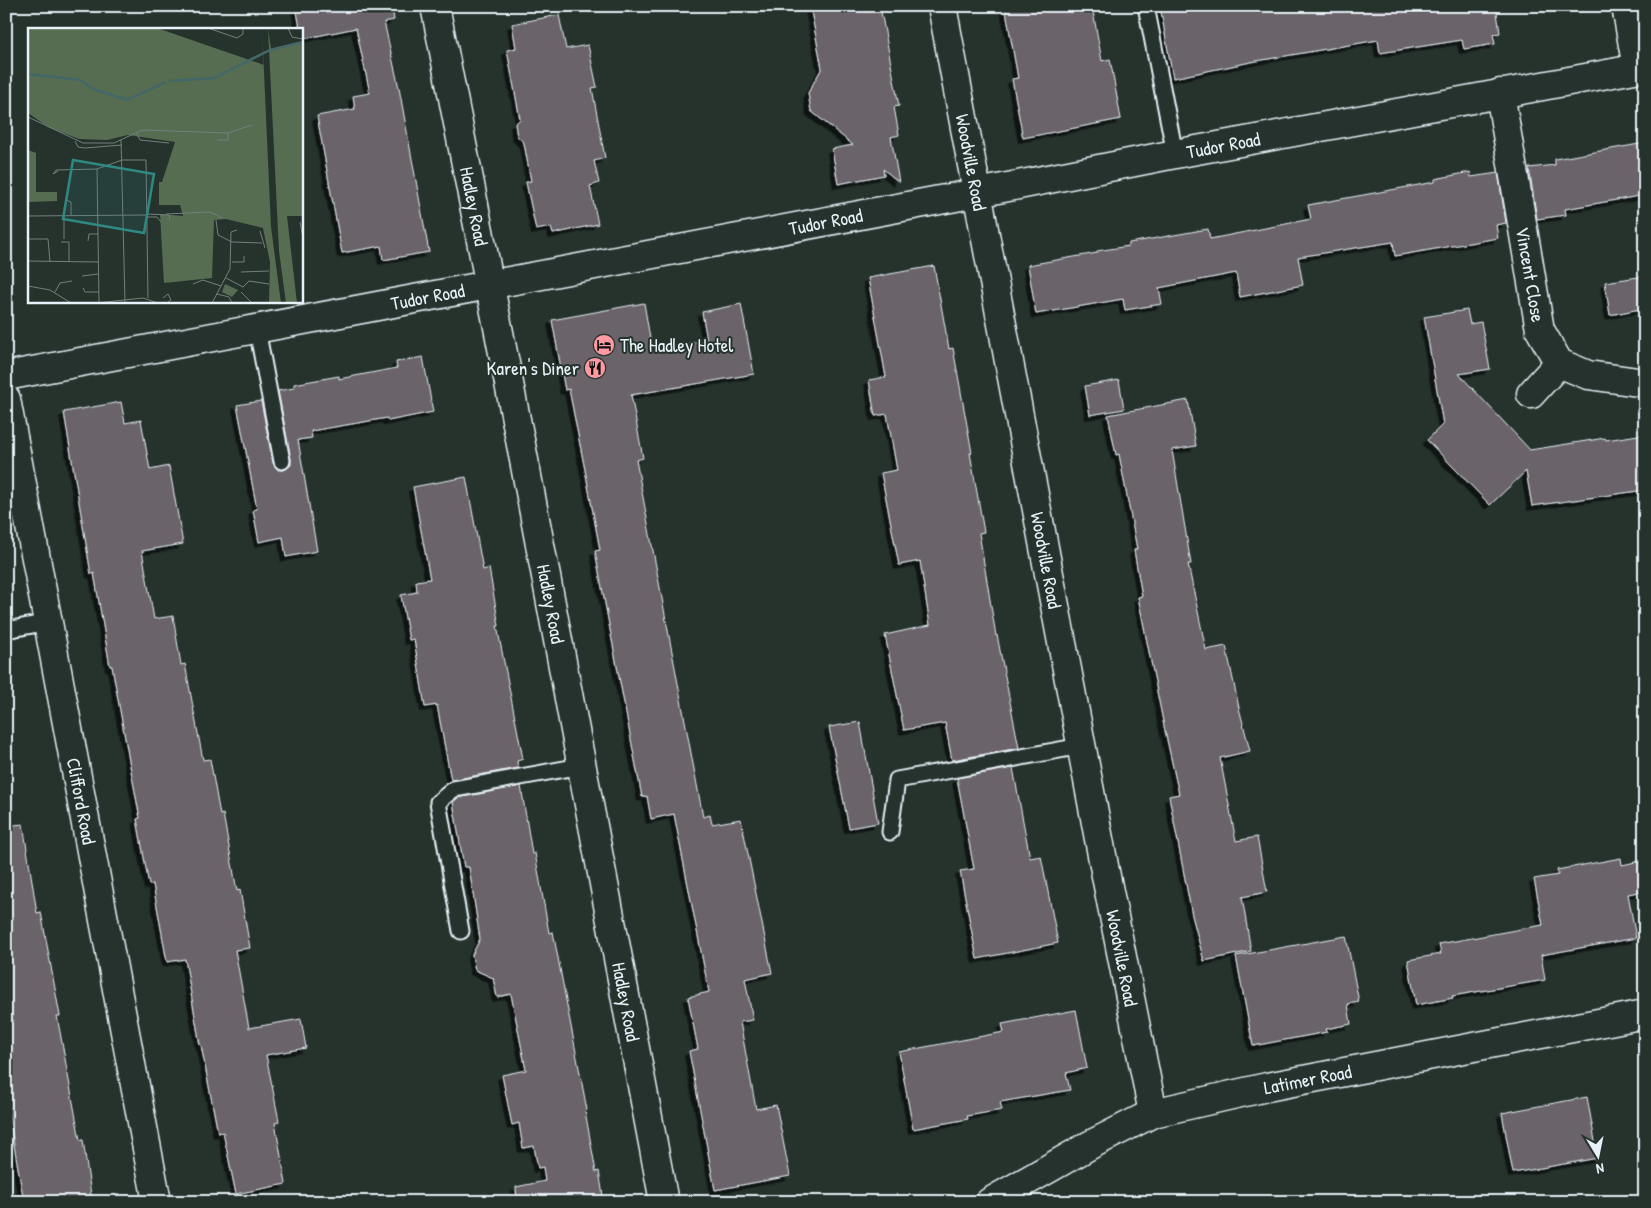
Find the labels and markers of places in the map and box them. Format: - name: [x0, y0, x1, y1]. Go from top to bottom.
- place label: The Hadley Hotel: [620, 332, 734, 358]
- hotel icon: The Hadley Hotel: [592, 333, 616, 357]
- place label: Karen's Diner: [487, 355, 580, 381]
- restaurant icon: Karen's Diner: [583, 356, 607, 380]

